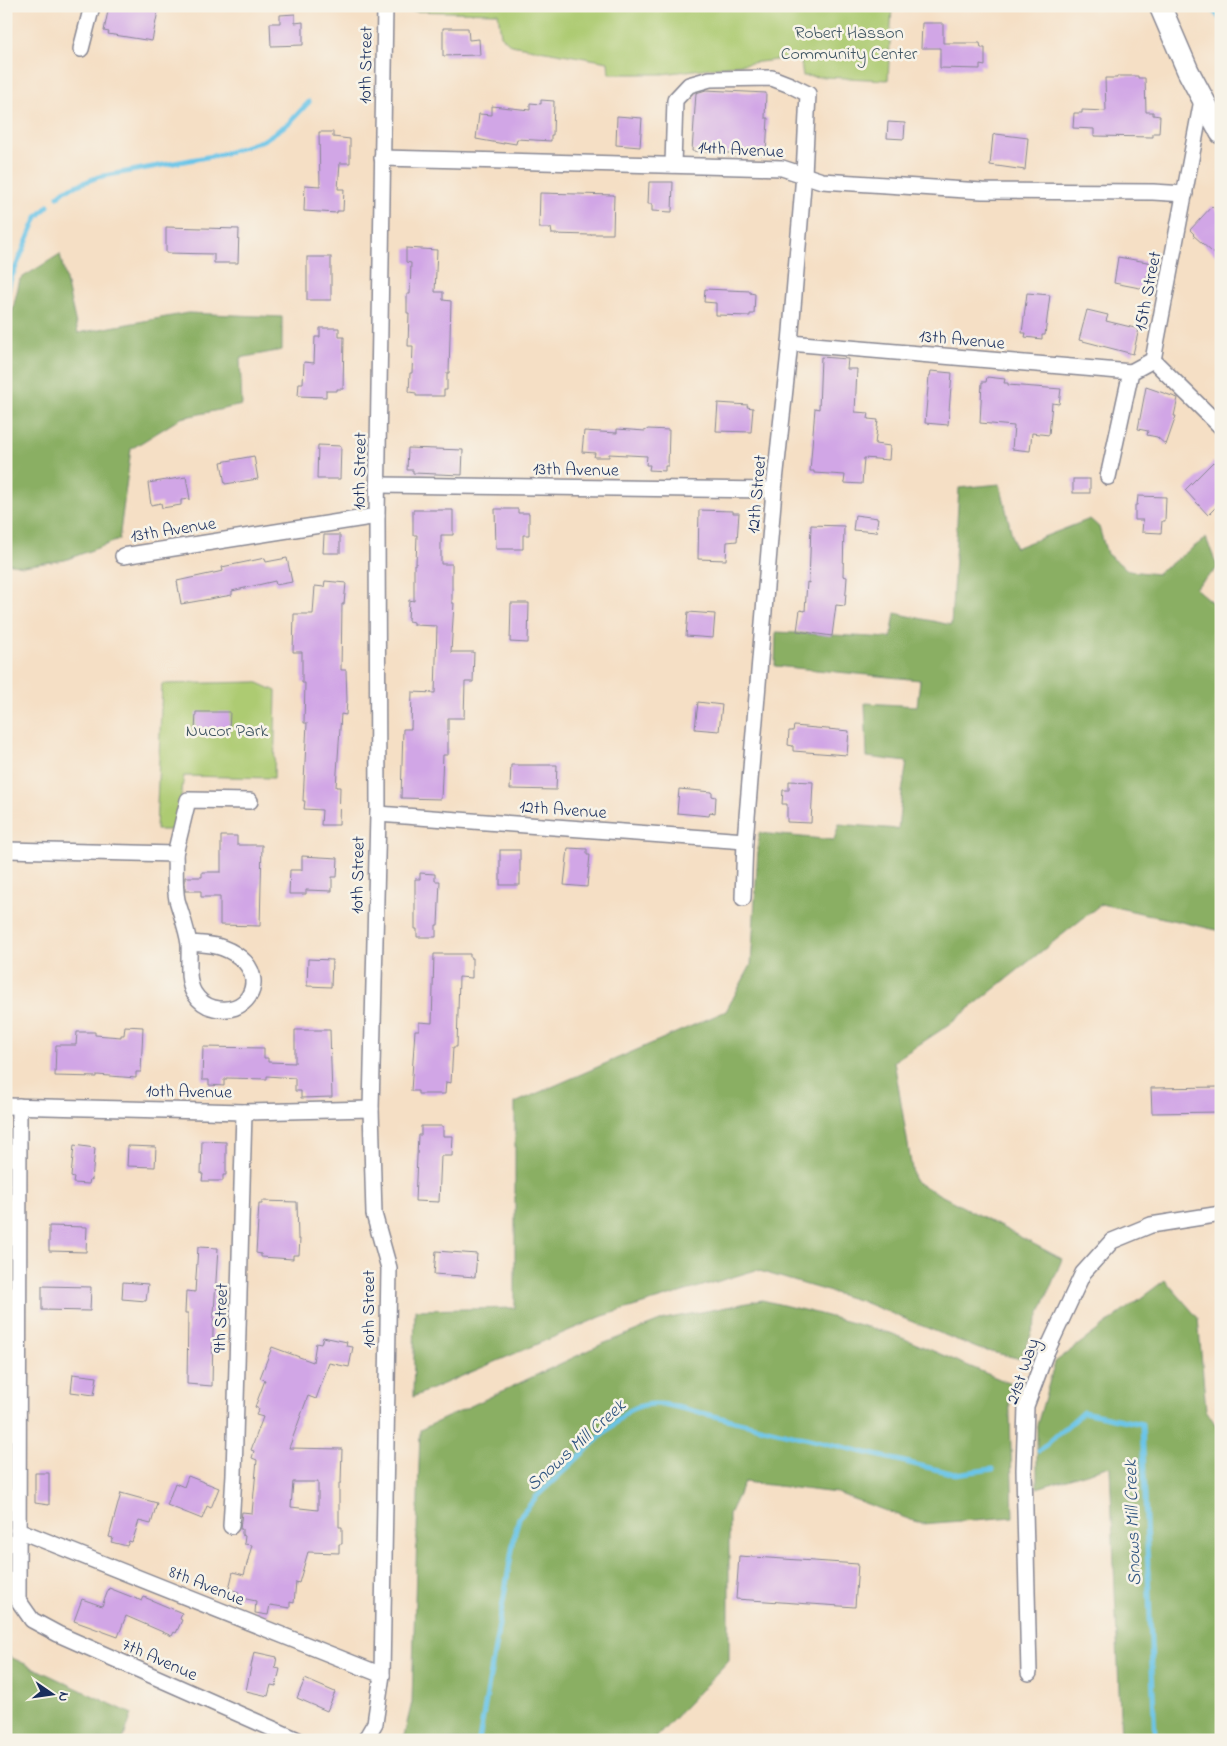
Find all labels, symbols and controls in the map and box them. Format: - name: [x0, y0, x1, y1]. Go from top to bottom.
- park label: Robert Hasson Community Center: [781, 21, 918, 68]
- street label: 10th Street: [353, 26, 381, 104]
- street label: 14th Avenue: [697, 136, 785, 166]
- street label: 15th Street: [1129, 249, 1169, 333]
- street label: 13th Avenue: [918, 324, 1007, 358]
- street label: 10th Street: [347, 432, 375, 510]
- street label: 12th Street: [742, 454, 774, 535]
- street label: 13th Avenue: [533, 457, 620, 485]
- street label: 13th Avenue: [129, 511, 219, 551]
- park label: Nucor Park: [186, 719, 268, 745]
- street label: 12th Avenue: [518, 795, 608, 827]
- street label: 10th Street: [345, 836, 373, 914]
- street label: 10th Avenue: [146, 1079, 233, 1107]
- street label: 10th Street: [357, 1270, 383, 1348]
- street label: 9th Street: [208, 1283, 236, 1353]
- street label: 21st Way: [1001, 1335, 1047, 1408]
- water label: Snows Mill Creek: [521, 1393, 633, 1498]
- water label: Snows Mill Creek: [1118, 1459, 1149, 1586]
- street label: 8th Avenue: [164, 1560, 249, 1614]
- street label: 7th Avenue: [117, 1633, 202, 1689]
- north arrow: [28, 1668, 78, 1718]
- text: N: [52, 1690, 74, 1704]

